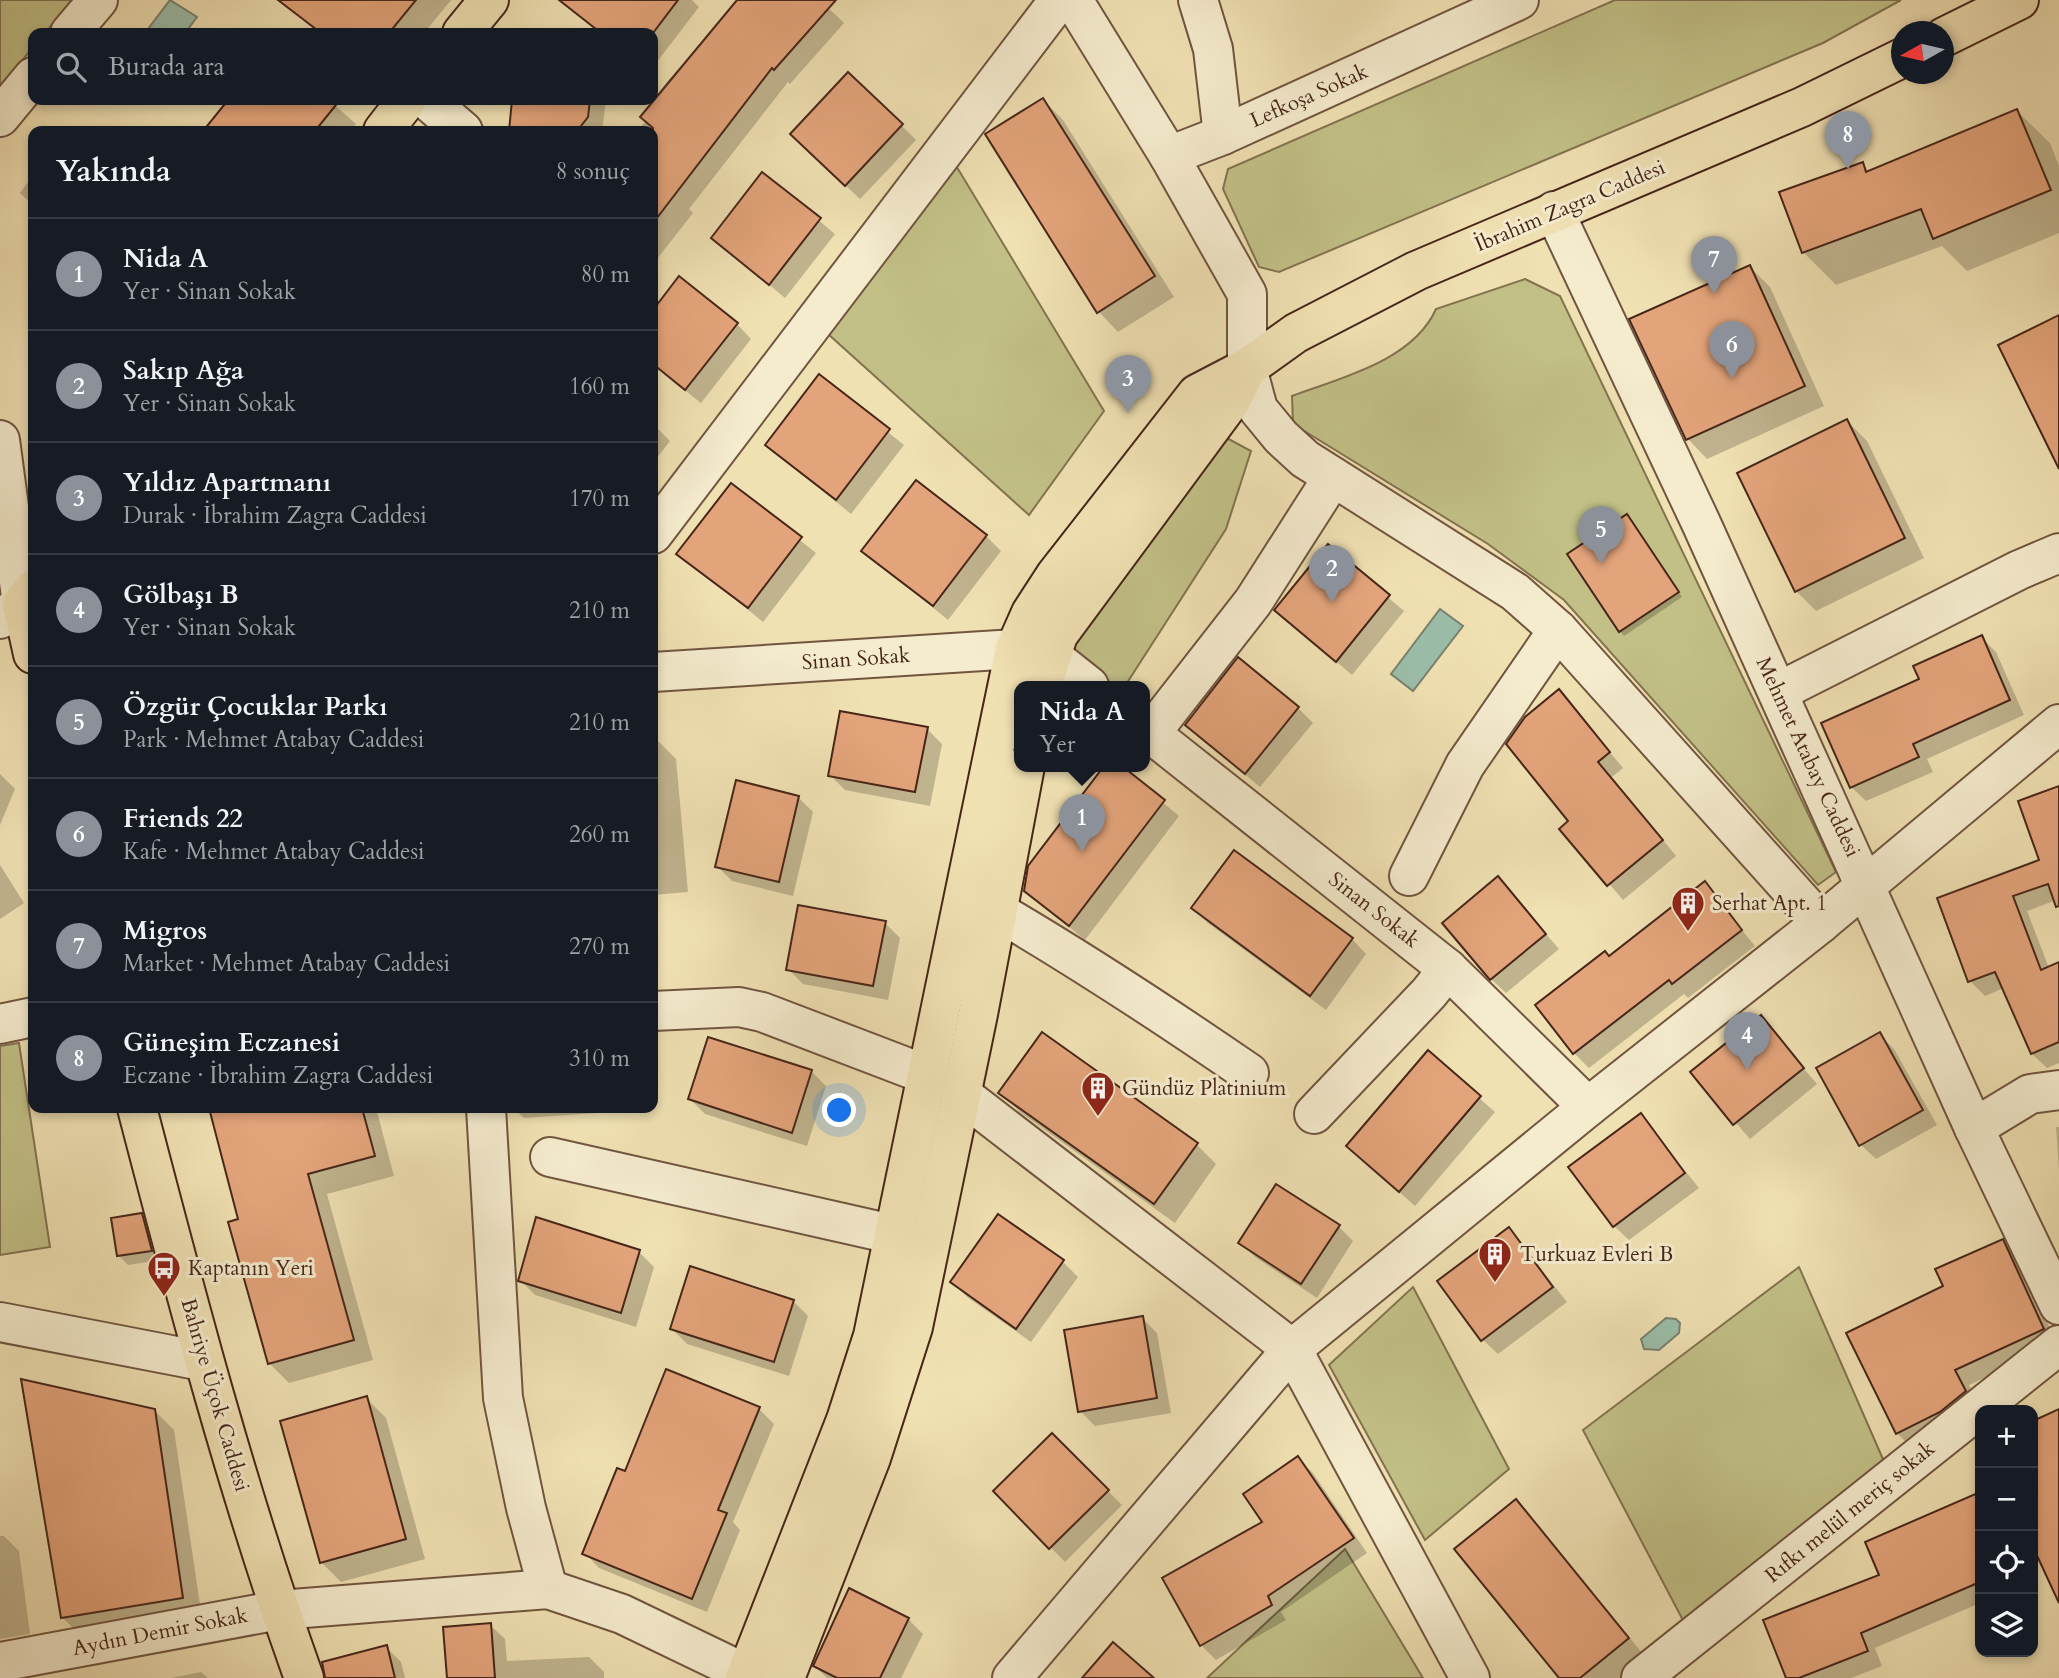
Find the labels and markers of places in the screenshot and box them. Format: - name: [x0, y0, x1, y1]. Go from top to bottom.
- pin: 8: [1825, 111, 1871, 169]
- pin: 7: [1691, 236, 1737, 294]
- pin: 6: [1709, 321, 1755, 379]
- pin: 3: [1105, 355, 1151, 413]
- pin: 5: [1578, 506, 1624, 564]
- pin: 2: [1309, 545, 1355, 603]
- pin: 1: [1059, 794, 1105, 852]
- building icon: Serhat Apt. 1: [1669, 884, 1707, 933]
- place label: Serhat Apt. 1: [1712, 889, 1827, 918]
- pin: 4: [1724, 1012, 1770, 1070]
- building icon: Gündüz Platinium: [1079, 1069, 1117, 1118]
- place label: Gündüz Platinium: [1122, 1074, 1287, 1103]
- building icon: Turkuaz Evleri B: [1476, 1235, 1514, 1284]
- place label: Turkuaz Evleri B: [1520, 1240, 1673, 1269]
- bus stop icon: Kaptanın Yeri: [145, 1249, 183, 1298]
- place label: Kaptanın Yeri: [188, 1254, 314, 1283]

